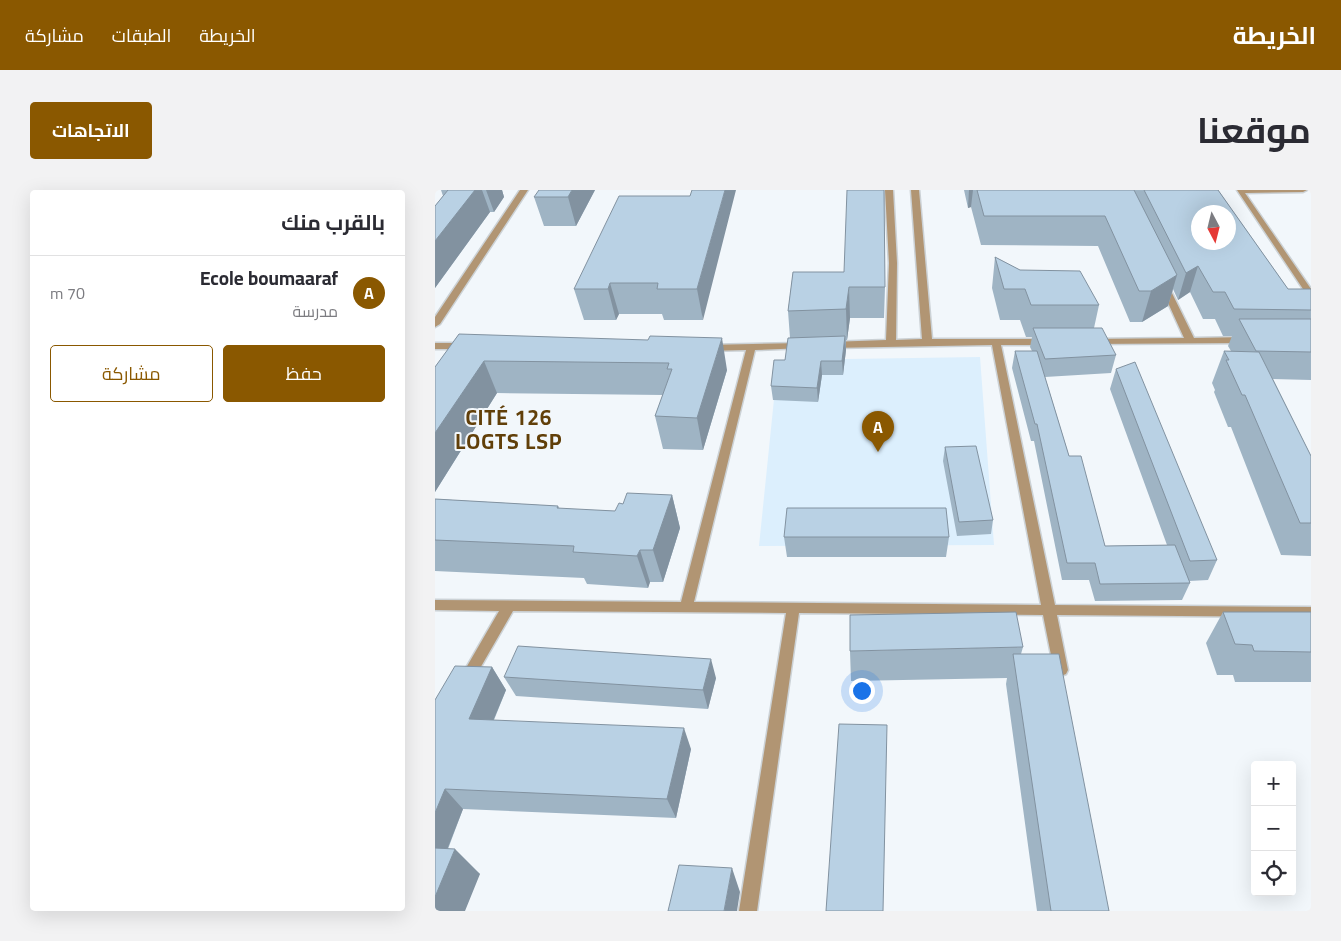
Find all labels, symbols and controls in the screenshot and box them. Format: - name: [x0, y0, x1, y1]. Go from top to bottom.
- text: الخريطة: [1233, 13, 1316, 58]
- text: مشاركة: [25, 19, 84, 52]
- text: الطبقات: [112, 19, 171, 52]
- text: الخريطة: [199, 19, 256, 52]
- text: موقعنا: [1197, 97, 1311, 163]
- button: الاتجاهات: [30, 102, 152, 159]
- text: بالقرب منك: [281, 203, 385, 242]
- north arrow: [1191, 205, 1236, 250]
- text: Ecole boumaaraf: [200, 260, 338, 296]
- text: 70 m: [50, 278, 85, 308]
- text: A: [364, 278, 374, 308]
- text: مدرسة: [292, 296, 338, 326]
- button: مشاركة: [50, 345, 213, 402]
- button: حفظ: [223, 345, 385, 402]
- district label: CITÉ 126 LOGTS LSP: [455, 398, 563, 461]
- pin: A: [862, 411, 894, 452]
- your location: [849, 678, 875, 704]
- map controls: [1251, 761, 1296, 896]
- button: +: [1251, 761, 1296, 806]
- button: −: [1251, 806, 1296, 851]
- button: locate: [1251, 851, 1296, 896]

